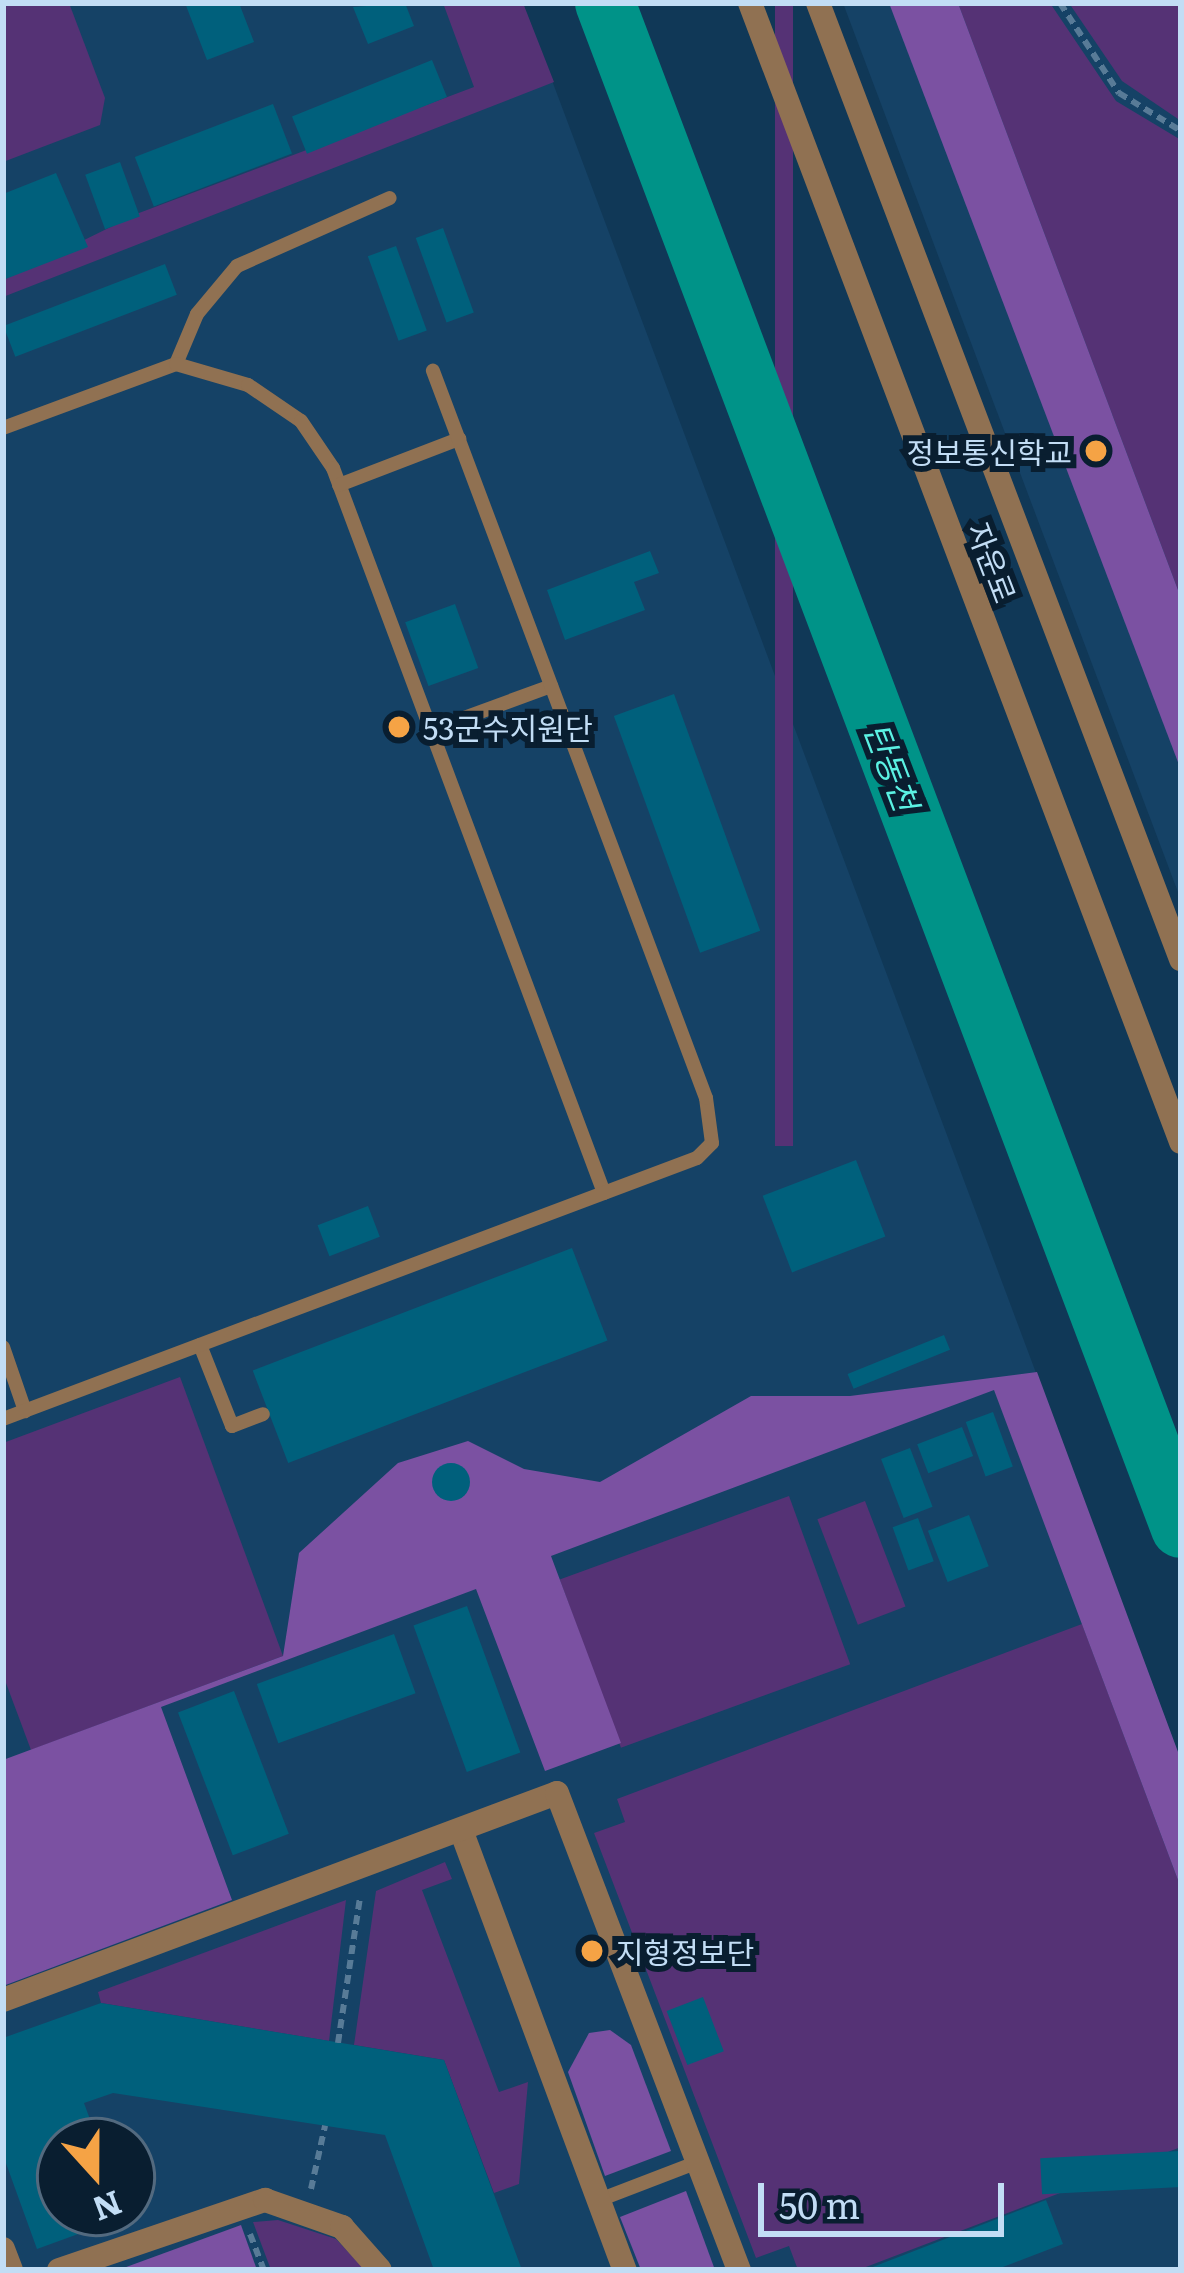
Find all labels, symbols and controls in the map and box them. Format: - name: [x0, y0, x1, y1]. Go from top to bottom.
- place label: 정보통신학교: [906, 433, 1072, 469]
- marker: 정보통신학교: [1083, 438, 1109, 464]
- street label: 자운로: [961, 517, 1025, 607]
- place label: 53군수지원단: [423, 709, 592, 745]
- marker: 53군수지원단: [386, 714, 412, 740]
- water label: 탄동천: [858, 716, 928, 816]
- place label: 지형정보단: [616, 1933, 754, 1969]
- marker: 지형정보단: [579, 1938, 605, 1964]
- north arrow: [36, 2117, 156, 2237]
- scale bar: [764, 2159, 1010, 2233]
- text: 50 m: [779, 2177, 860, 2230]
- text: N: [86, 2180, 130, 2236]

